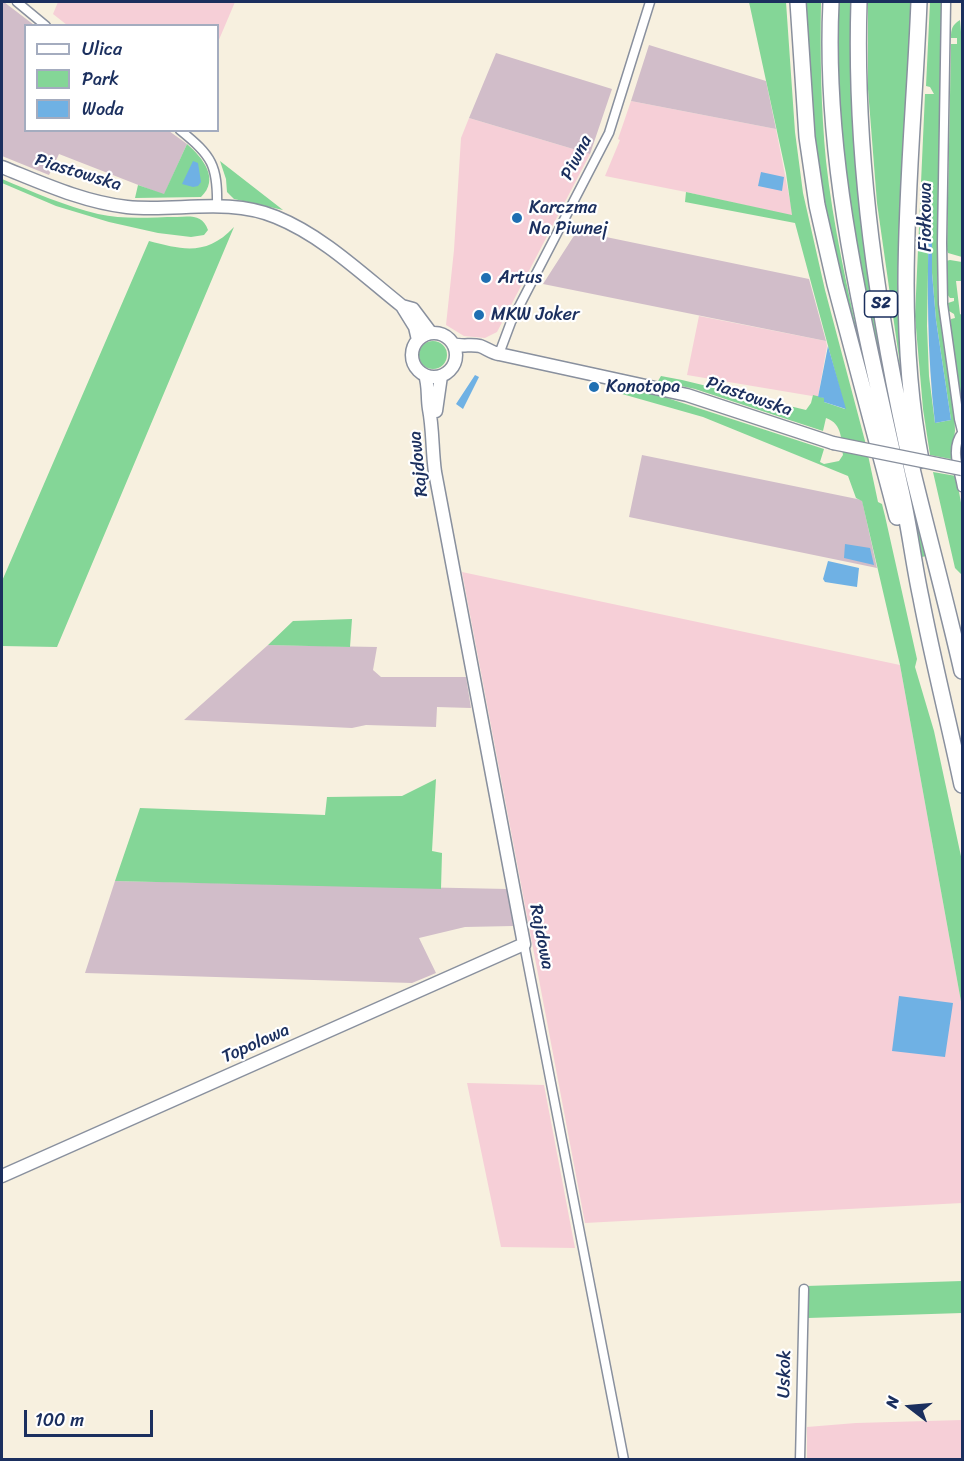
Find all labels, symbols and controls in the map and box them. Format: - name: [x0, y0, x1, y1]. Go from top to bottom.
- legend: [24, 24, 219, 132]
- text: Ulica: [82, 33, 122, 65]
- text: Park: [82, 63, 119, 95]
- text: Woda: [82, 93, 124, 125]
- street label: Piwna: [557, 132, 597, 184]
- street label: Piastowska: [32, 150, 124, 196]
- street label: Fiołkowa: [915, 182, 937, 252]
- place label: Karczma Na Piwnej: [529, 197, 608, 240]
- marker: Karczma Na Piwnej: [510, 211, 524, 225]
- place label: Artus: [498, 267, 542, 289]
- marker: Artus: [479, 271, 493, 285]
- road number: S2: [864, 291, 898, 317]
- place label: MKW Joker: [491, 304, 579, 326]
- marker: MKW Joker: [472, 308, 486, 322]
- street label: Piastowska: [703, 372, 795, 422]
- place label: Konotopa: [606, 376, 680, 398]
- marker: Konotopa: [587, 380, 601, 394]
- street label: Rajdowa: [405, 430, 433, 498]
- street label: Rajdowa: [524, 903, 558, 971]
- street label: Topolowa: [219, 1020, 293, 1068]
- street label: Uskok: [774, 1350, 796, 1398]
- north arrow: [880, 1377, 940, 1437]
- text: N: [877, 1393, 908, 1411]
- scale bar: [27, 1398, 156, 1436]
- text: 100 m: [35, 1404, 84, 1436]

